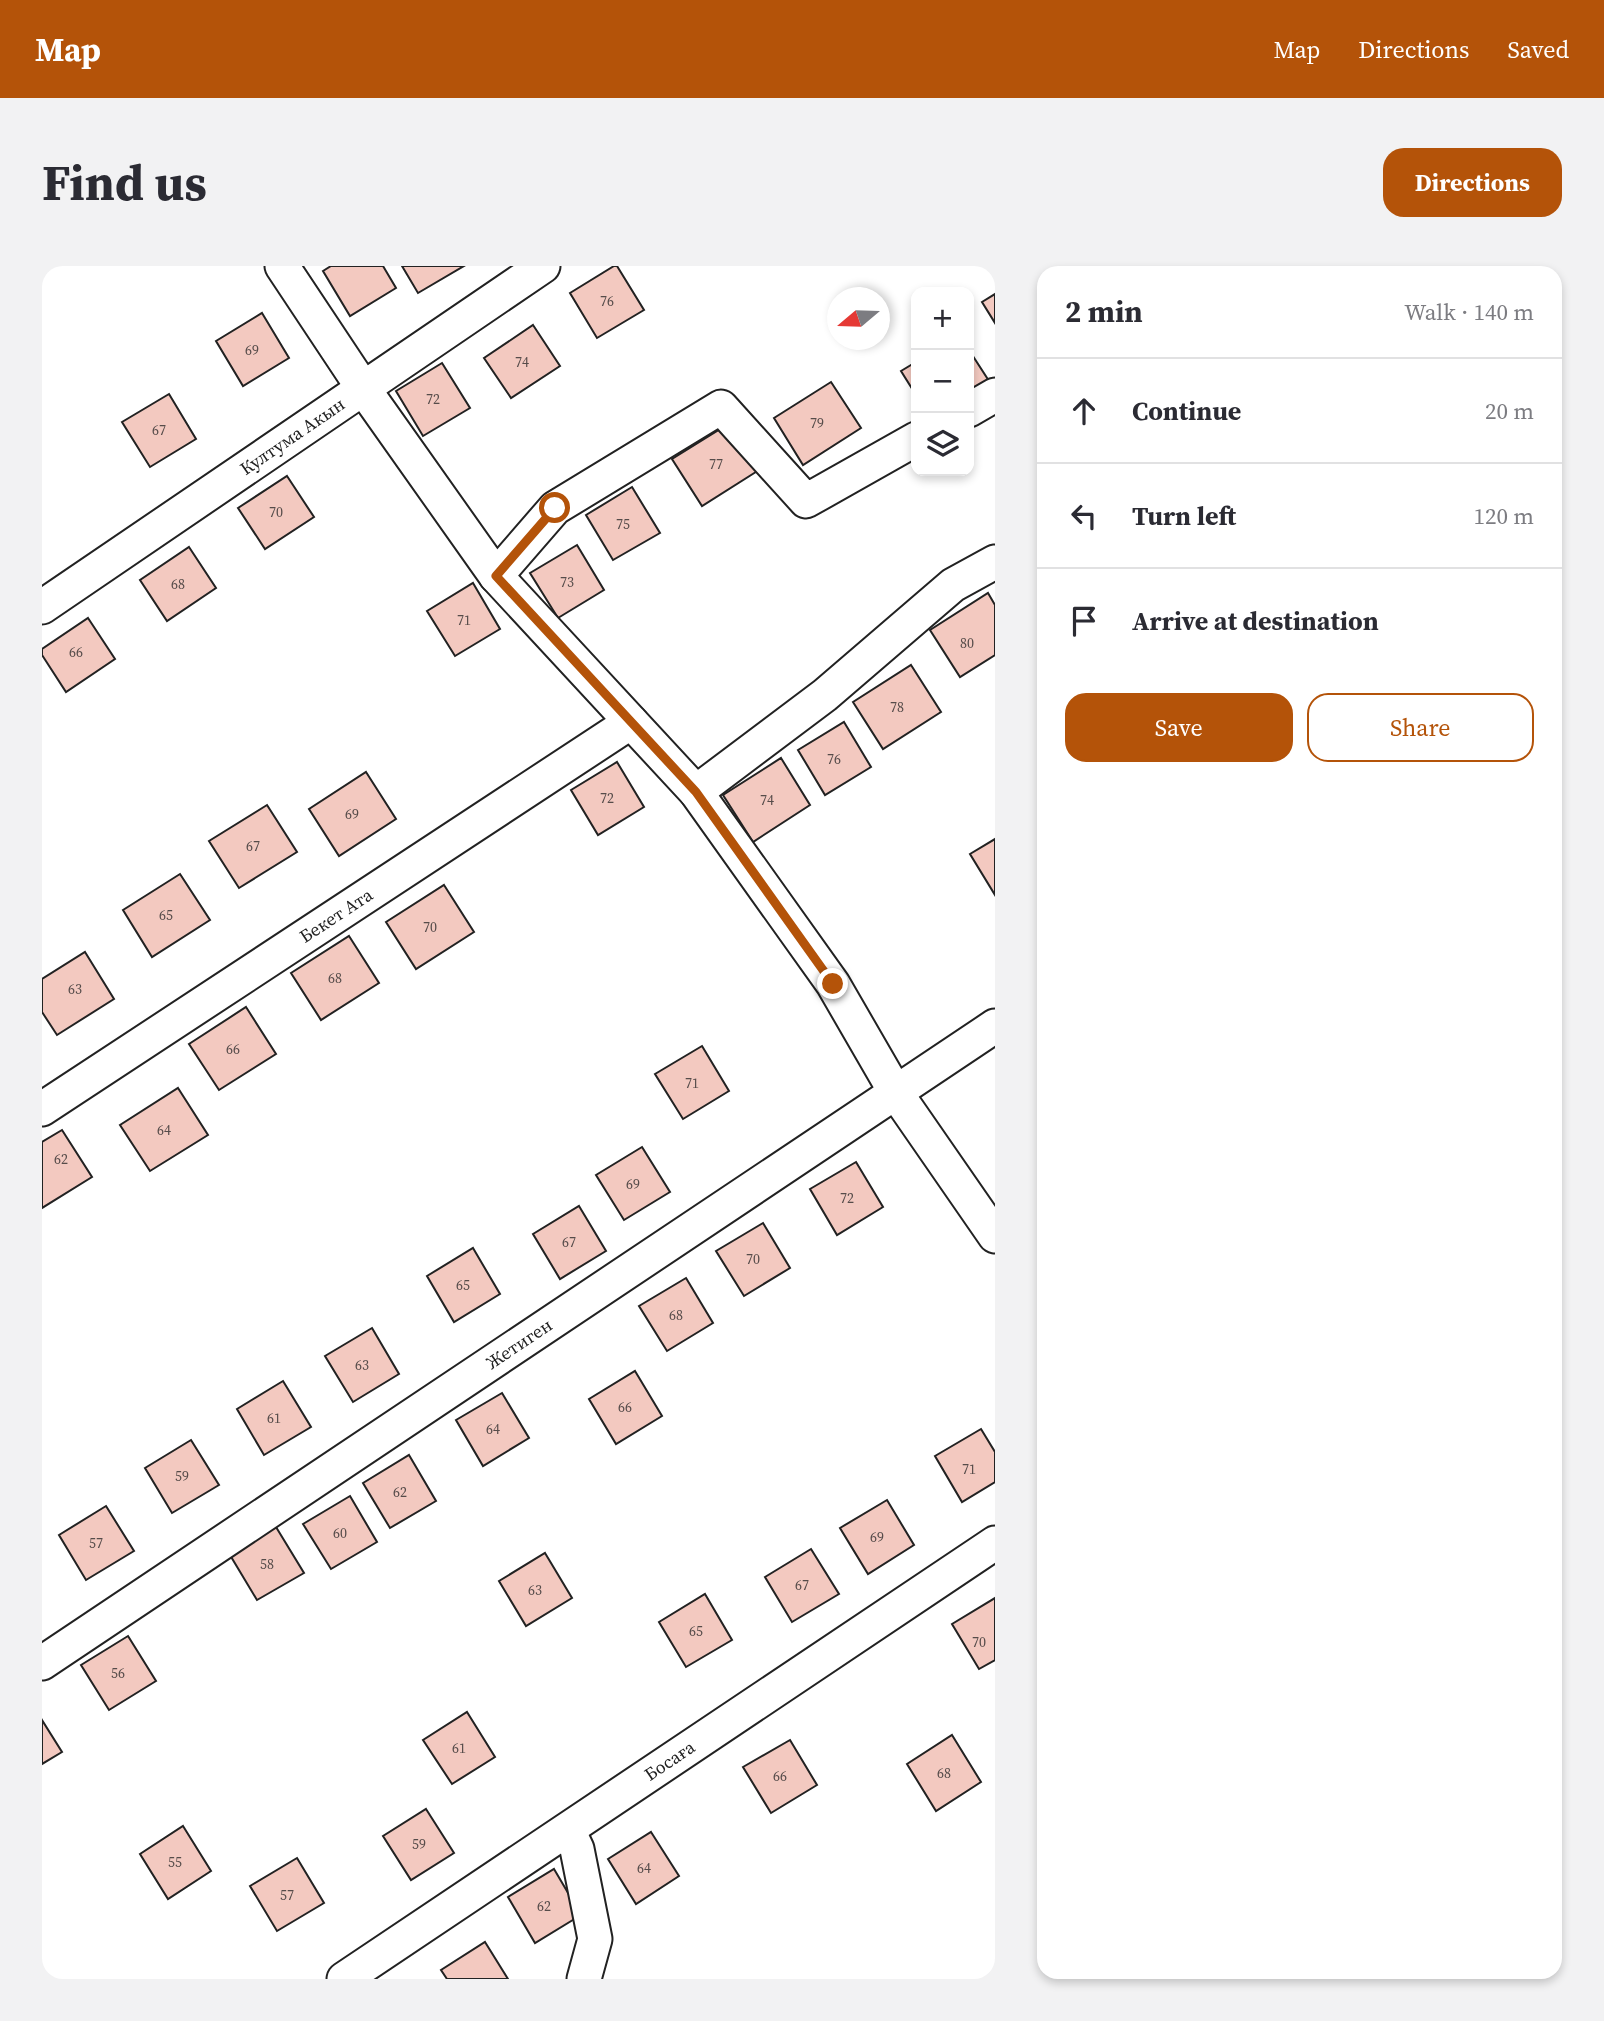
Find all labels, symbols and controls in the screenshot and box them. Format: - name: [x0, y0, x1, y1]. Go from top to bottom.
- text: Map: [35, 27, 101, 72]
- text: Map: [1273, 33, 1320, 66]
- text: Directions: [1358, 33, 1469, 66]
- text: Saved: [1507, 33, 1569, 66]
- button: Directions: [1383, 148, 1562, 217]
- text: Find us: [42, 149, 207, 216]
- north arrow: [827, 287, 890, 350]
- map controls: [911, 287, 974, 476]
- button: +: [911, 287, 974, 350]
- house number: 76: [600, 291, 614, 311]
- text: 2 min: [1065, 291, 1143, 332]
- text: Walk · 140 m: [1404, 296, 1534, 328]
- house number: 69: [245, 340, 259, 360]
- button: −: [911, 350, 974, 413]
- house number: 74: [515, 352, 529, 372]
- house number: 72: [426, 389, 440, 409]
- street label: Култума Акын: [235, 391, 350, 481]
- icon: ahead: [1065, 392, 1103, 430]
- text: Continue: [1132, 393, 1241, 429]
- text: 20 m: [1485, 395, 1534, 427]
- house number: 79: [810, 413, 824, 433]
- button: layers: [911, 413, 974, 476]
- house number: 67: [152, 420, 166, 440]
- house number: 77: [709, 454, 723, 474]
- route start: [539, 492, 570, 523]
- icon: left: [1065, 497, 1103, 535]
- text: Turn left: [1132, 498, 1236, 534]
- text: 120 m: [1473, 500, 1534, 532]
- house number: 70: [269, 502, 283, 522]
- house number: 75: [616, 514, 630, 534]
- house number: 73: [560, 572, 574, 592]
- house number: 68: [171, 574, 185, 594]
- icon: arrive: [1065, 602, 1103, 640]
- text: Arrive at destination: [1132, 603, 1379, 639]
- house number: 71: [457, 610, 471, 630]
- house number: 80: [960, 633, 974, 653]
- house number: 66: [69, 642, 83, 662]
- button: Save: [1065, 693, 1293, 762]
- button: Share: [1307, 693, 1534, 762]
- house number: 78: [890, 697, 904, 717]
- house number: 76: [827, 749, 841, 769]
- house number: 72: [600, 788, 614, 808]
- house number: 74: [760, 790, 774, 810]
- house number: 69: [345, 804, 359, 824]
- house number: 67: [246, 836, 260, 856]
- street label: Бекет Ата: [294, 882, 378, 949]
- house number: 65: [159, 905, 173, 925]
- house number: 70: [423, 917, 437, 937]
- house number: 68: [328, 968, 342, 988]
- route end: [817, 968, 848, 999]
- house number: 63: [68, 979, 82, 999]
- house number: 66: [226, 1039, 240, 1059]
- house number: 71: [685, 1073, 699, 1093]
- house number: 64: [157, 1120, 171, 1140]
- house number: 62: [54, 1149, 68, 1169]
- house number: 69: [626, 1174, 640, 1194]
- house number: 72: [840, 1188, 854, 1208]
- house number: 67: [562, 1232, 576, 1252]
- house number: 70: [746, 1249, 760, 1269]
- house number: 65: [456, 1275, 470, 1295]
- house number: 68: [669, 1305, 683, 1325]
- street label: Жетиген: [481, 1312, 557, 1375]
- house number: 63: [355, 1355, 369, 1375]
- house number: 66: [618, 1397, 632, 1417]
- house number: 61: [267, 1408, 281, 1428]
- house number: 64: [486, 1419, 500, 1439]
- house number: 71: [962, 1459, 976, 1479]
- house number: 59: [175, 1466, 189, 1486]
- house number: 62: [393, 1482, 407, 1502]
- house number: 60: [333, 1523, 347, 1543]
- house number: 69: [870, 1527, 884, 1547]
- house number: 57: [89, 1533, 103, 1553]
- house number: 58: [260, 1554, 274, 1574]
- house number: 67: [795, 1575, 809, 1595]
- house number: 63: [528, 1580, 542, 1600]
- house number: 65: [689, 1621, 703, 1641]
- house number: 70: [972, 1632, 986, 1652]
- house number: 56: [111, 1663, 125, 1683]
- street label: Босаға: [639, 1734, 700, 1786]
- house number: 61: [452, 1738, 466, 1758]
- house number: 68: [937, 1763, 951, 1783]
- house number: 66: [773, 1766, 787, 1786]
- house number: 59: [412, 1834, 426, 1854]
- house number: 55: [168, 1852, 182, 1872]
- house number: 64: [637, 1858, 651, 1878]
- house number: 57: [280, 1885, 294, 1905]
- house number: 62: [537, 1896, 551, 1916]

